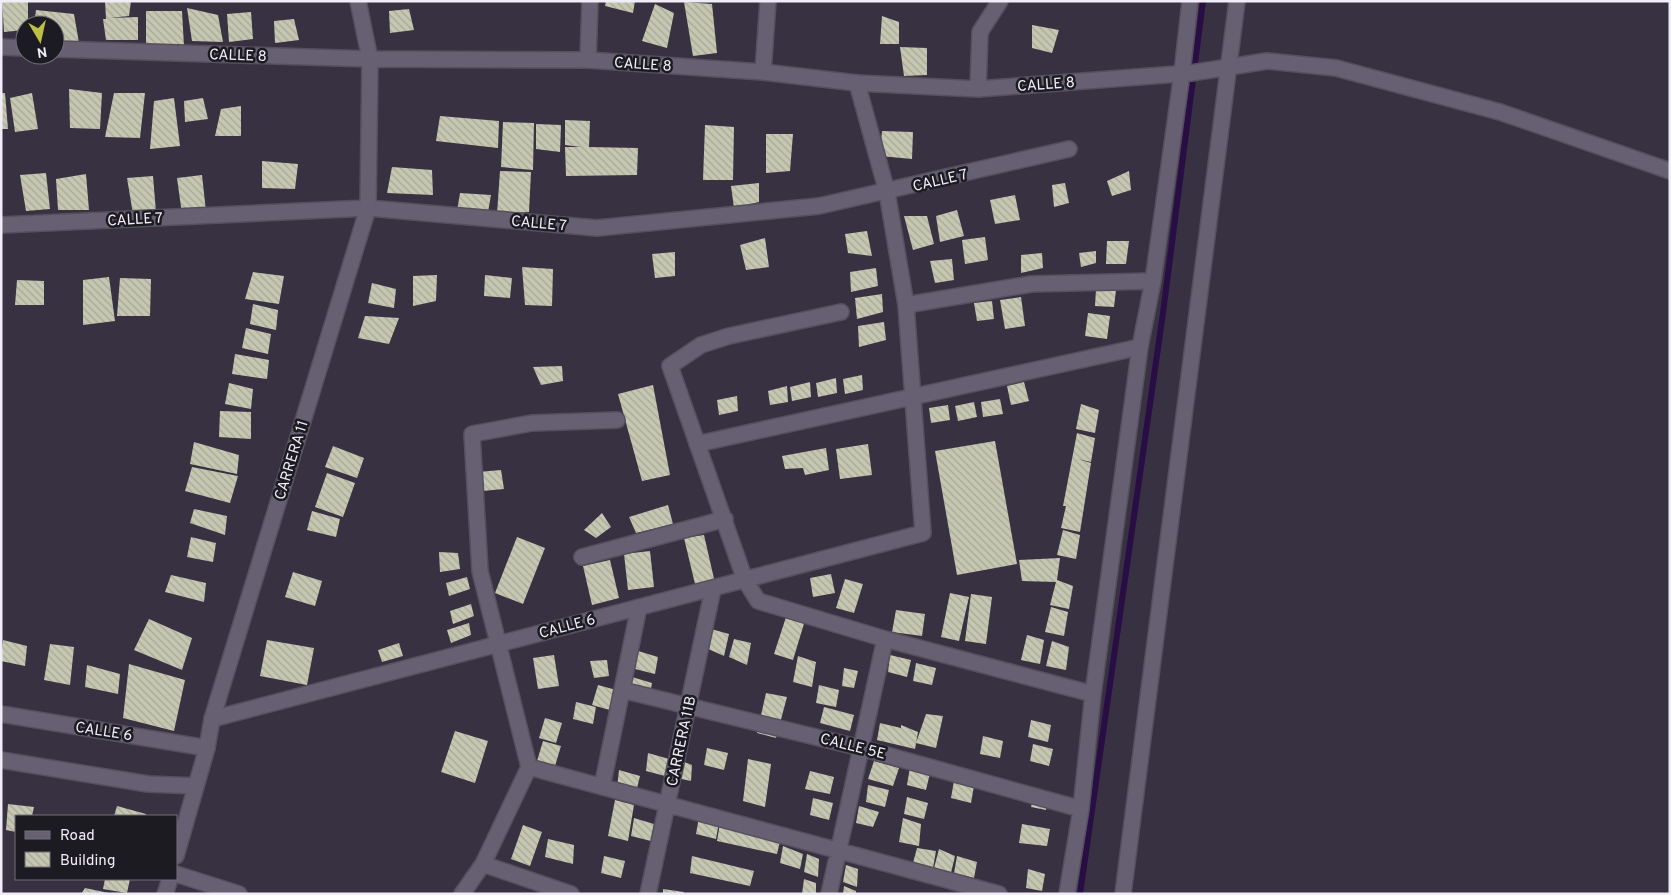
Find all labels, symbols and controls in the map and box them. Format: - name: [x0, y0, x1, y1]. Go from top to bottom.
- north arrow: [15, 15, 65, 65]
- text: N: [35, 42, 48, 61]
- street label: CALLE 8: [209, 46, 267, 67]
- street label: CALLE 8: [613, 54, 672, 77]
- street label: CALLE 8: [1017, 74, 1076, 97]
- street label: CALLE 7: [911, 166, 970, 197]
- street label: CALLE 7: [107, 210, 164, 231]
- street label: CALLE 7: [510, 213, 568, 236]
- street label: CARRERA 11: [271, 418, 314, 502]
- street label: CALLE 6: [537, 611, 598, 644]
- street label: CARRERA 11B: [664, 694, 701, 788]
- street label: CALLE 6: [74, 719, 134, 746]
- street label: CALLE 5E: [818, 730, 887, 765]
- legend: [15, 815, 178, 880]
- text: Road: [60, 827, 95, 846]
- text: Building: [60, 852, 115, 871]

